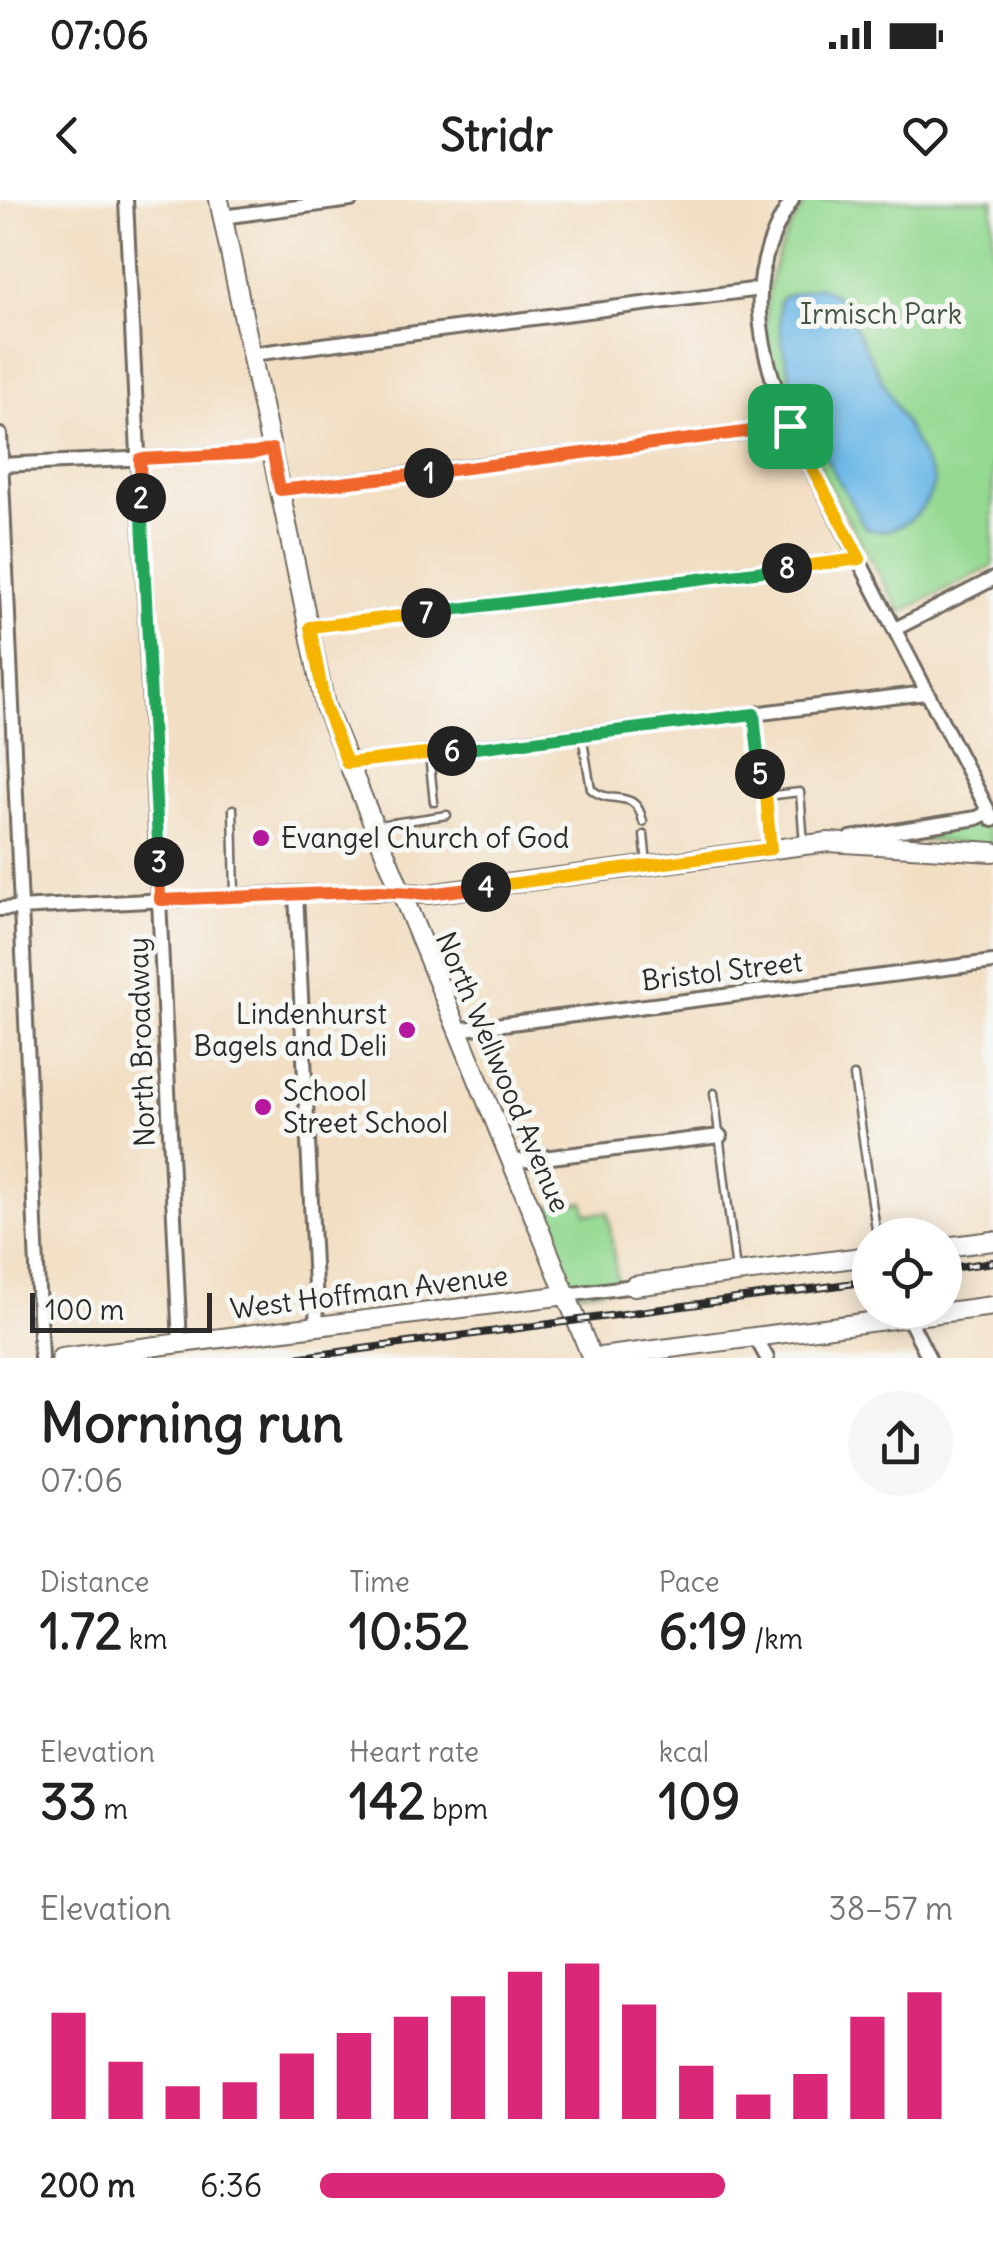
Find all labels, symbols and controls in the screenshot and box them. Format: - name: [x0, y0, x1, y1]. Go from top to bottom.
- text: 07:06: [50, 12, 149, 59]
- text: Stridr: [440, 107, 553, 163]
- icon: back: [40, 108, 95, 163]
- icon: heart: [898, 108, 953, 163]
- park label: Irmisch Park: [800, 296, 962, 332]
- pin: [748, 384, 833, 469]
- icon: arrive: [763, 399, 818, 454]
- pin: 1: [404, 448, 454, 498]
- text: 1: [423, 455, 435, 491]
- pin: 2: [116, 473, 166, 523]
- text: 2: [133, 480, 149, 516]
- pin: 8: [762, 543, 812, 593]
- text: 8: [779, 550, 795, 586]
- pin: 7: [401, 588, 451, 638]
- text: 7: [419, 595, 433, 631]
- pin: 6: [427, 726, 477, 776]
- text: 6: [444, 733, 460, 769]
- pin: 5: [735, 749, 785, 799]
- text: 5: [752, 756, 768, 792]
- place label: Evangel Church of God: [281, 820, 569, 856]
- marker: Evangel Church of God: [250, 827, 272, 849]
- pin: 3: [134, 837, 184, 887]
- text: 3: [151, 844, 167, 880]
- pin: 4: [461, 862, 511, 912]
- text: 4: [478, 869, 494, 905]
- street label: North Wellwood Avenue: [428, 926, 578, 1218]
- street label: North Broadway: [119, 936, 163, 1148]
- street label: Bristol Street: [640, 943, 804, 999]
- place label: Lindenhurst Bagels and Deli: [194, 996, 387, 1064]
- marker: Lindenhurst Bagels and Deli: [396, 1019, 418, 1041]
- place label: School Street School: [283, 1073, 448, 1141]
- marker: School Street School: [252, 1096, 274, 1118]
- map controls: [852, 1218, 962, 1328]
- button: locate: [852, 1218, 962, 1328]
- street label: West Hoffman Avenue: [228, 1257, 510, 1327]
- scale bar: [30, 1288, 212, 1332]
- text: 100 m: [45, 1292, 124, 1328]
- text: Morning run: [40, 1388, 344, 1457]
- button: share: [848, 1391, 953, 1496]
- text: 07:06: [40, 1460, 123, 1501]
- text: Distance: [40, 1564, 149, 1600]
- text: Time: [349, 1564, 410, 1600]
- text: Pace: [659, 1564, 720, 1600]
- text: 1.72: [40, 1600, 122, 1663]
- text: 10:52: [349, 1600, 470, 1663]
- text: 6:19: [659, 1600, 747, 1663]
- text: km: [122, 1621, 168, 1657]
- text: /km: [747, 1621, 803, 1657]
- text: Elevation: [40, 1734, 155, 1770]
- text: Heart rate: [349, 1734, 479, 1770]
- text: kcal: [659, 1734, 709, 1770]
- text: 33: [40, 1770, 97, 1833]
- text: 142: [349, 1770, 425, 1833]
- text: 109: [659, 1770, 740, 1833]
- text: m: [97, 1791, 128, 1827]
- text: bpm: [425, 1791, 488, 1827]
- text: Elevation: [40, 1888, 171, 1929]
- text: 38–57 m: [828, 1888, 953, 1929]
- text: 200 m: [40, 2165, 135, 2206]
- text: 6:36: [200, 2165, 262, 2206]

